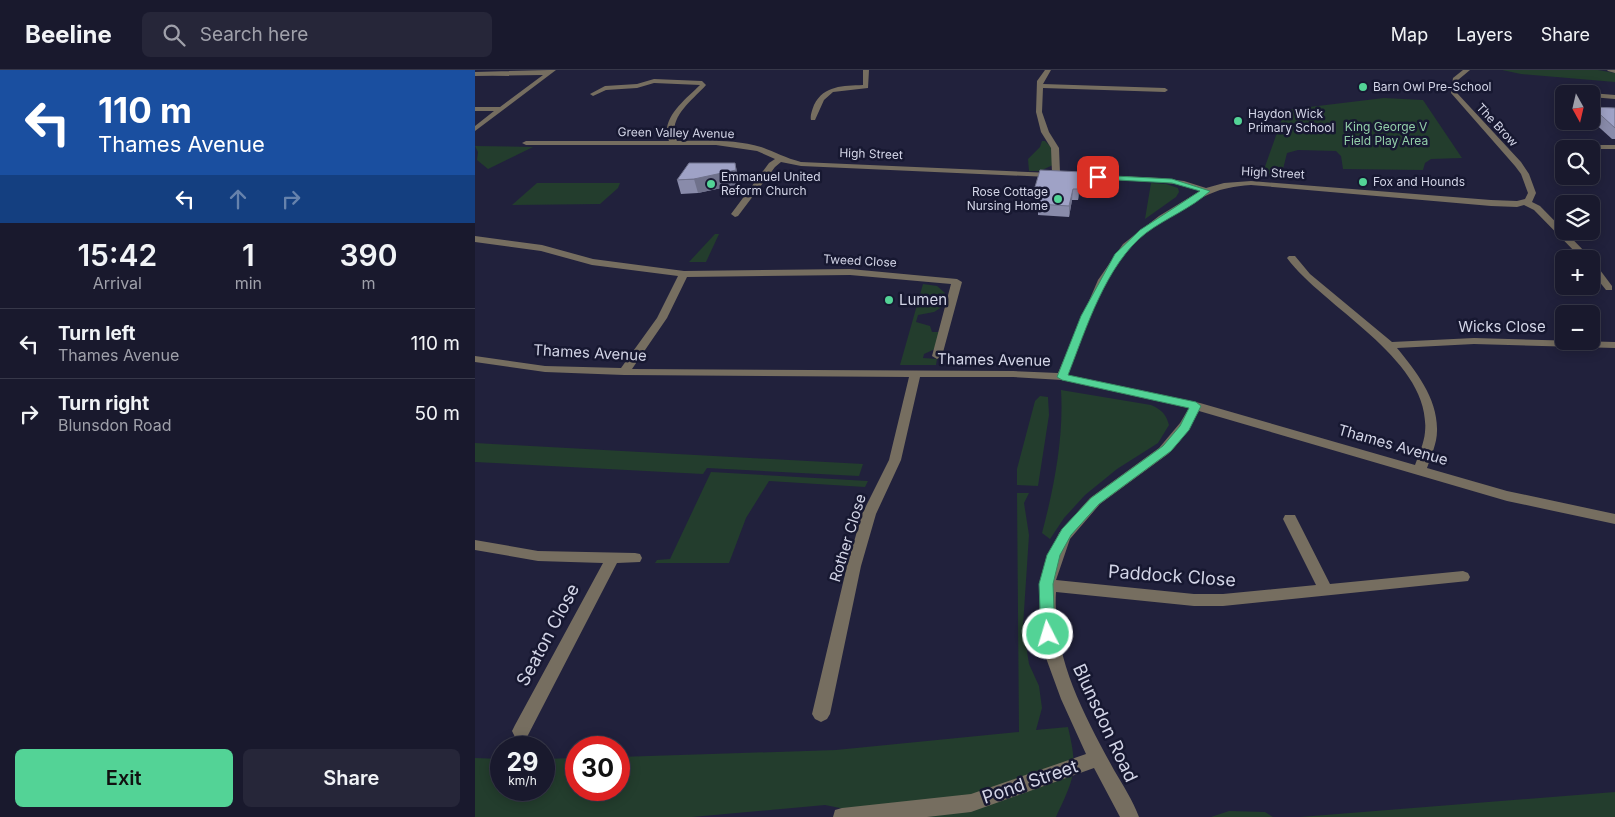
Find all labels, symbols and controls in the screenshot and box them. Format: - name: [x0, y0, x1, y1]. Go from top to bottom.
- search box: [142, 12, 492, 57]
- text: Beeline: [25, 20, 112, 49]
- icon: search: [160, 21, 188, 49]
- text: Search here: [200, 23, 308, 46]
- text: Map: [1391, 24, 1428, 45]
- text: Layers: [1456, 24, 1513, 45]
- text: Share: [1541, 24, 1590, 45]
- place label: Barn Owl Pre-School: [1373, 79, 1491, 94]
- marker: Barn Owl Pre-School: [1357, 81, 1369, 93]
- north arrow: [1555, 85, 1600, 130]
- map controls: [1555, 85, 1600, 350]
- text: 110 m: [98, 89, 192, 131]
- icon: left: [15, 90, 80, 155]
- street label: The Brow: [1473, 100, 1521, 150]
- place label: Haydon Wick Primary School: [1248, 106, 1334, 135]
- marker: Haydon Wick Primary School: [1232, 115, 1244, 127]
- park label: King George V Field Play Area: [1344, 119, 1428, 148]
- street label: Green Valley Avenue: [617, 124, 735, 141]
- text: Thames Avenue: [98, 131, 265, 157]
- button: search: [1555, 140, 1600, 185]
- street label: High Street: [839, 145, 903, 162]
- pin: [1077, 156, 1119, 198]
- icon: arrive: [1084, 163, 1112, 191]
- street label: High Street: [1241, 163, 1305, 182]
- place label: Emmanuel United Reform Church: [721, 169, 821, 198]
- place label: Fox and Hounds: [1373, 174, 1465, 189]
- marker: Fox and Hounds: [1357, 176, 1369, 188]
- marker: Emmanuel United Reform Church: [705, 178, 717, 190]
- place label: Rose Cottage Nursing Home: [967, 184, 1048, 213]
- icon: left: [171, 185, 199, 213]
- icon: ahead: [224, 185, 252, 213]
- icon: right: [277, 185, 305, 213]
- marker: Rose Cottage Nursing Home: [1052, 193, 1064, 205]
- button: layers: [1555, 195, 1600, 240]
- text: 15:42: [77, 237, 157, 273]
- text: 1: [242, 237, 255, 273]
- text: 390: [339, 237, 398, 273]
- button: +: [1555, 250, 1600, 295]
- street label: Tweed Close: [823, 251, 897, 270]
- text: Arrival: [93, 273, 142, 293]
- text: min: [235, 273, 262, 293]
- text: m: [361, 273, 376, 293]
- place label: Lumen: [899, 290, 947, 309]
- marker: Lumen: [883, 294, 895, 306]
- button: −: [1555, 305, 1600, 350]
- street label: Wicks Close: [1458, 317, 1546, 336]
- text: Turn left: [58, 322, 136, 345]
- icon: left: [15, 330, 43, 358]
- text: 110 m: [411, 332, 460, 355]
- street label: Thames Avenue: [533, 340, 647, 365]
- text: Thames Avenue: [58, 345, 179, 365]
- street label: Thames Avenue: [937, 349, 1051, 370]
- text: Turn right: [58, 392, 149, 415]
- icon: right: [15, 400, 43, 428]
- text: 50 m: [414, 402, 460, 425]
- text: Blunsdon Road: [58, 415, 172, 435]
- street label: Thames Avenue: [1336, 420, 1450, 469]
- street label: Rother Close: [825, 492, 870, 584]
- street label: Paddock Close: [1107, 561, 1237, 590]
- street label: Seaton Close: [512, 580, 583, 690]
- position arrow: [1021, 607, 1073, 659]
- street label: Blunsdon Road: [1069, 660, 1142, 785]
- speed limit sign: 30: [565, 736, 630, 801]
- text: 29: [507, 747, 538, 777]
- button: Exit: [15, 749, 233, 807]
- button: Share: [243, 749, 460, 807]
- street label: Pond Street: [979, 755, 1080, 808]
- text: km/h: [508, 773, 537, 788]

